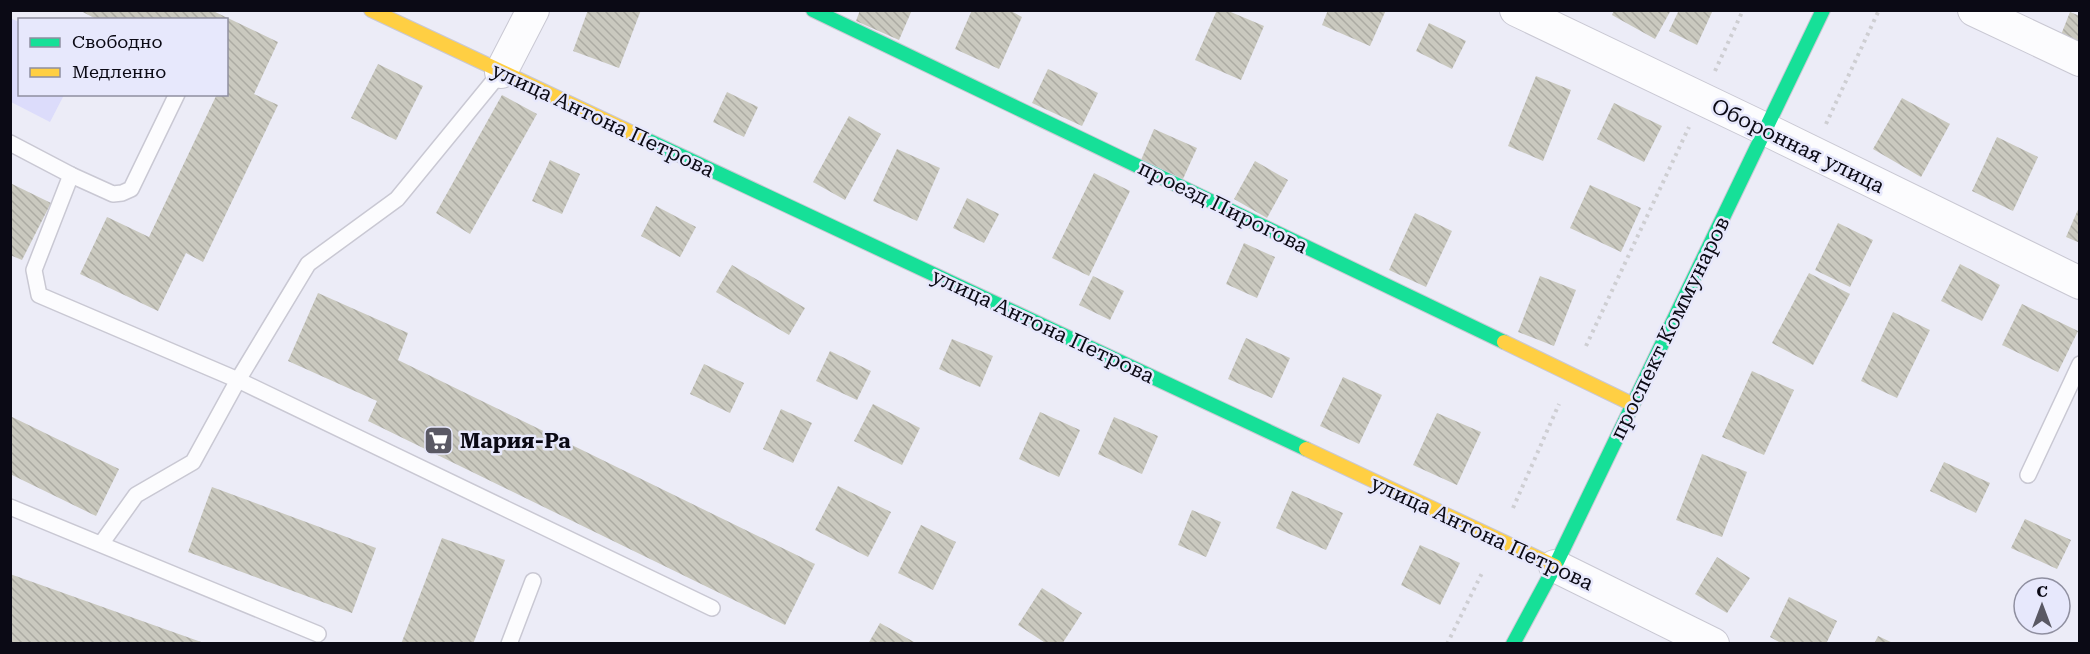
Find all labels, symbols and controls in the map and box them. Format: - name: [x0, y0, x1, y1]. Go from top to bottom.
- legend: [18, 18, 228, 96]
- text: Свободно: [72, 31, 162, 52]
- street label: улица Антона Петрова: [488, 58, 719, 182]
- text: Медленно: [72, 61, 166, 82]
- street label: Оборонная улица: [1708, 94, 1889, 199]
- street label: проезд Пирогова: [1134, 156, 1312, 259]
- street label: проспект Коммунаров: [1606, 213, 1734, 443]
- street label: улица Антона Петрова: [928, 264, 1159, 388]
- supermarket icon: Мария-Ра: [423, 425, 455, 457]
- place label: Мария-Ра: [460, 429, 571, 453]
- street label: улица Антона Петрова: [1367, 471, 1598, 595]
- north arrow: [2012, 576, 2072, 636]
- text: С: [2036, 582, 2048, 601]

